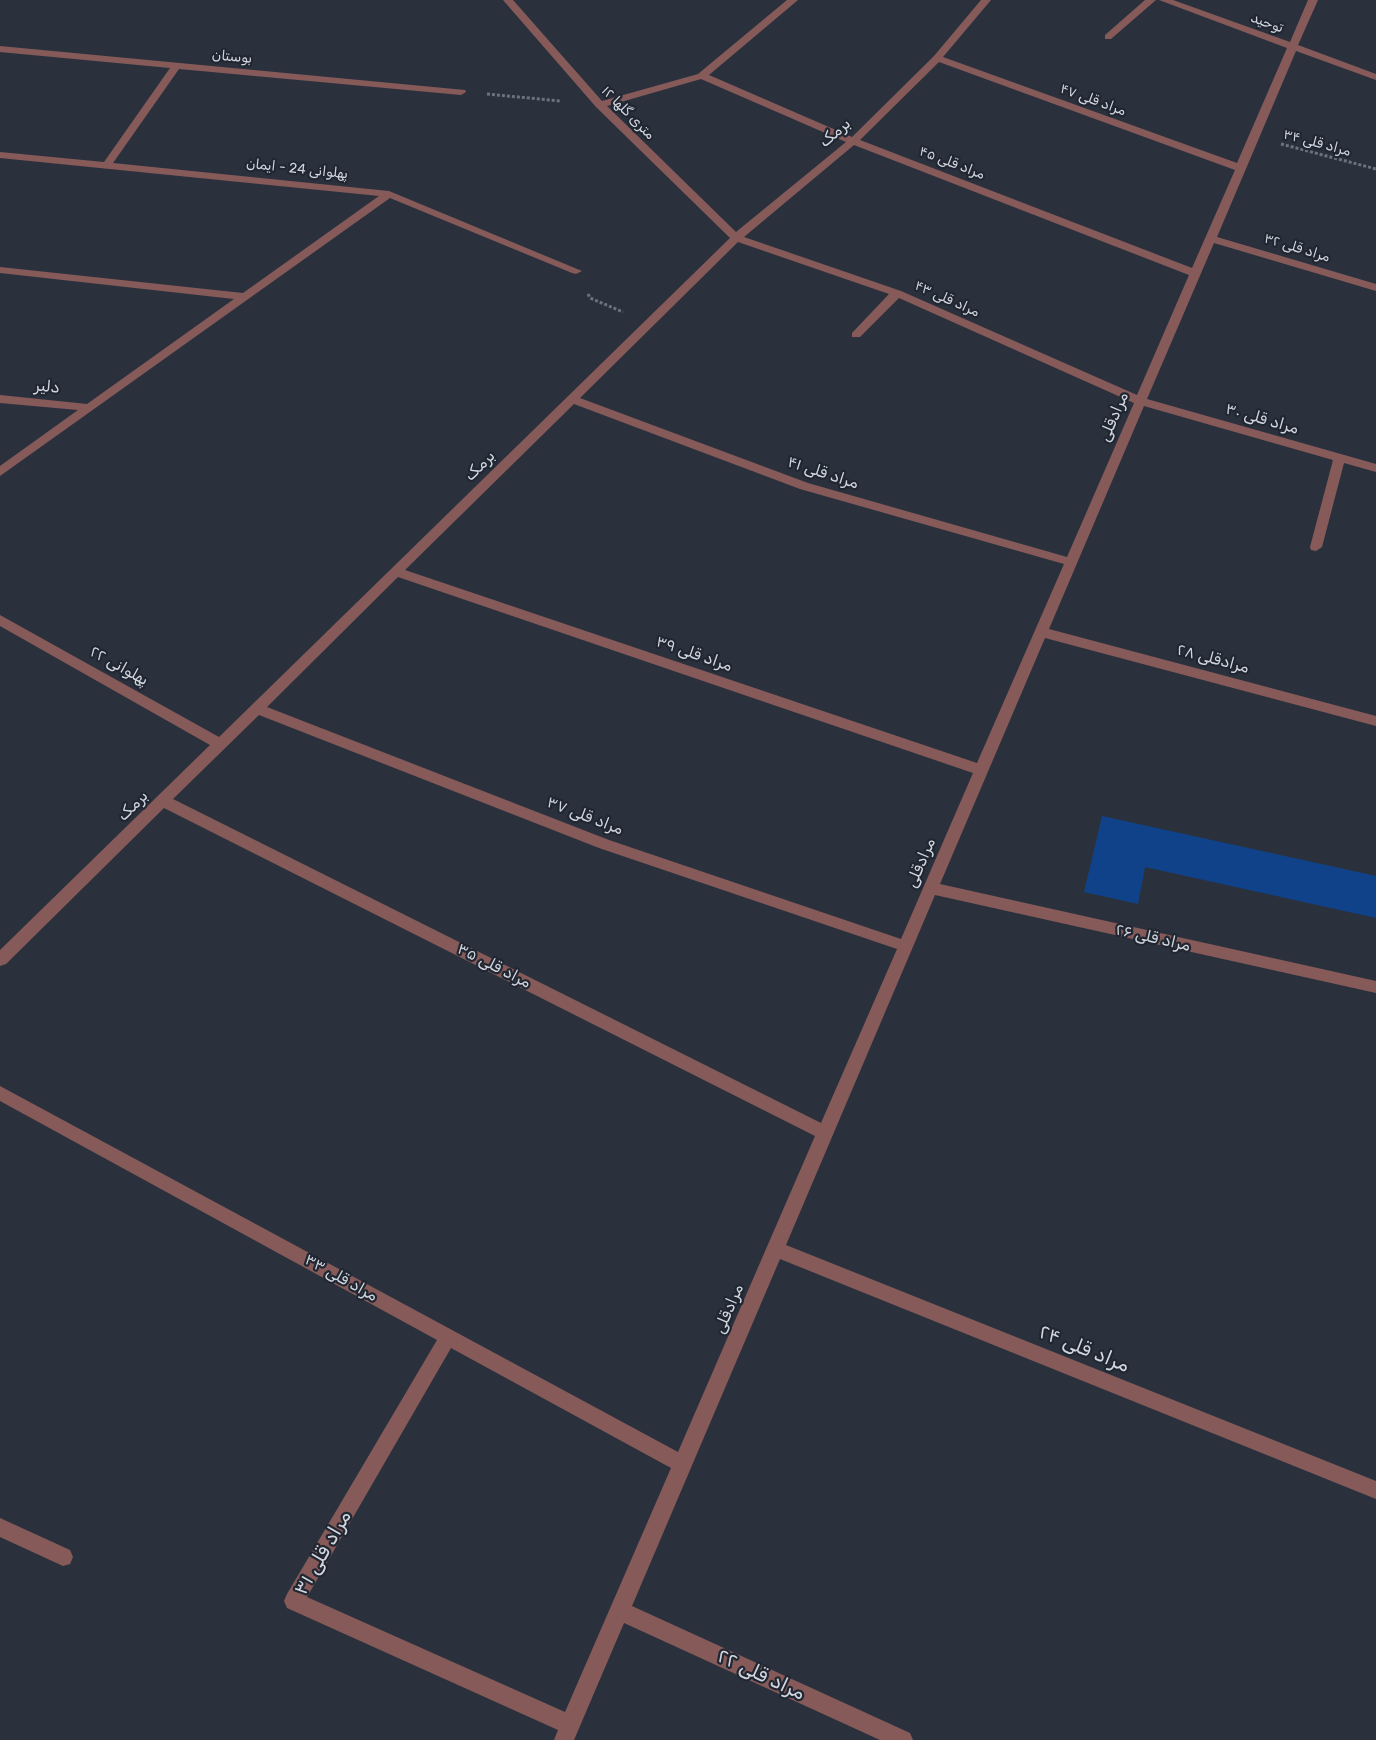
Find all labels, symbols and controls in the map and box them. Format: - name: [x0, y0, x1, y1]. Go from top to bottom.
- street label: توحید: [1248, 9, 1286, 37]
- street label: بوستان: [211, 47, 253, 67]
- street label: مراد قلی ۴۷: [1058, 80, 1128, 120]
- street label: ۱۲ متری گلها: [598, 83, 658, 143]
- street label: برمک: [815, 114, 855, 152]
- street label: مراد قلی ۳۴: [1281, 126, 1353, 160]
- street label: مراد قلی ۴۵: [917, 143, 987, 183]
- street label: پهلوانی 24 - ایمان: [245, 155, 349, 183]
- street label: مراد قلی ۳۲: [1262, 230, 1332, 266]
- street label: مراد قلی ۴۳: [912, 277, 982, 321]
- street label: دلیر: [34, 376, 60, 398]
- street label: مرادقلی: [1095, 389, 1133, 445]
- street label: مراد قلی ۳۰: [1223, 399, 1301, 439]
- street label: برمک: [461, 447, 499, 485]
- street label: مراد قلی ۴۱: [785, 452, 861, 494]
- street label: مراد قلی ۳۹: [653, 632, 735, 676]
- street label: مرادقلی ۲۸: [1175, 640, 1251, 678]
- street label: پهلوانی ۲۲: [86, 642, 152, 690]
- street label: برمک: [114, 787, 152, 825]
- street label: مراد قلی ۳۷: [544, 793, 626, 839]
- street label: مرادقلی: [902, 835, 940, 891]
- street label: مراد قلی ۲۶: [1114, 920, 1192, 956]
- street label: مراد قلی ۳۵: [454, 939, 534, 993]
- street label: مراد قلی ۳۳: [301, 1250, 381, 1306]
- street label: مرادقلی: [710, 1281, 748, 1337]
- street label: مراد قلی ۲۴: [1035, 1320, 1133, 1378]
- street label: مراد قلی ۳۱: [289, 1506, 357, 1600]
- street label: مراد قلی ۲۲: [713, 1644, 809, 1706]

